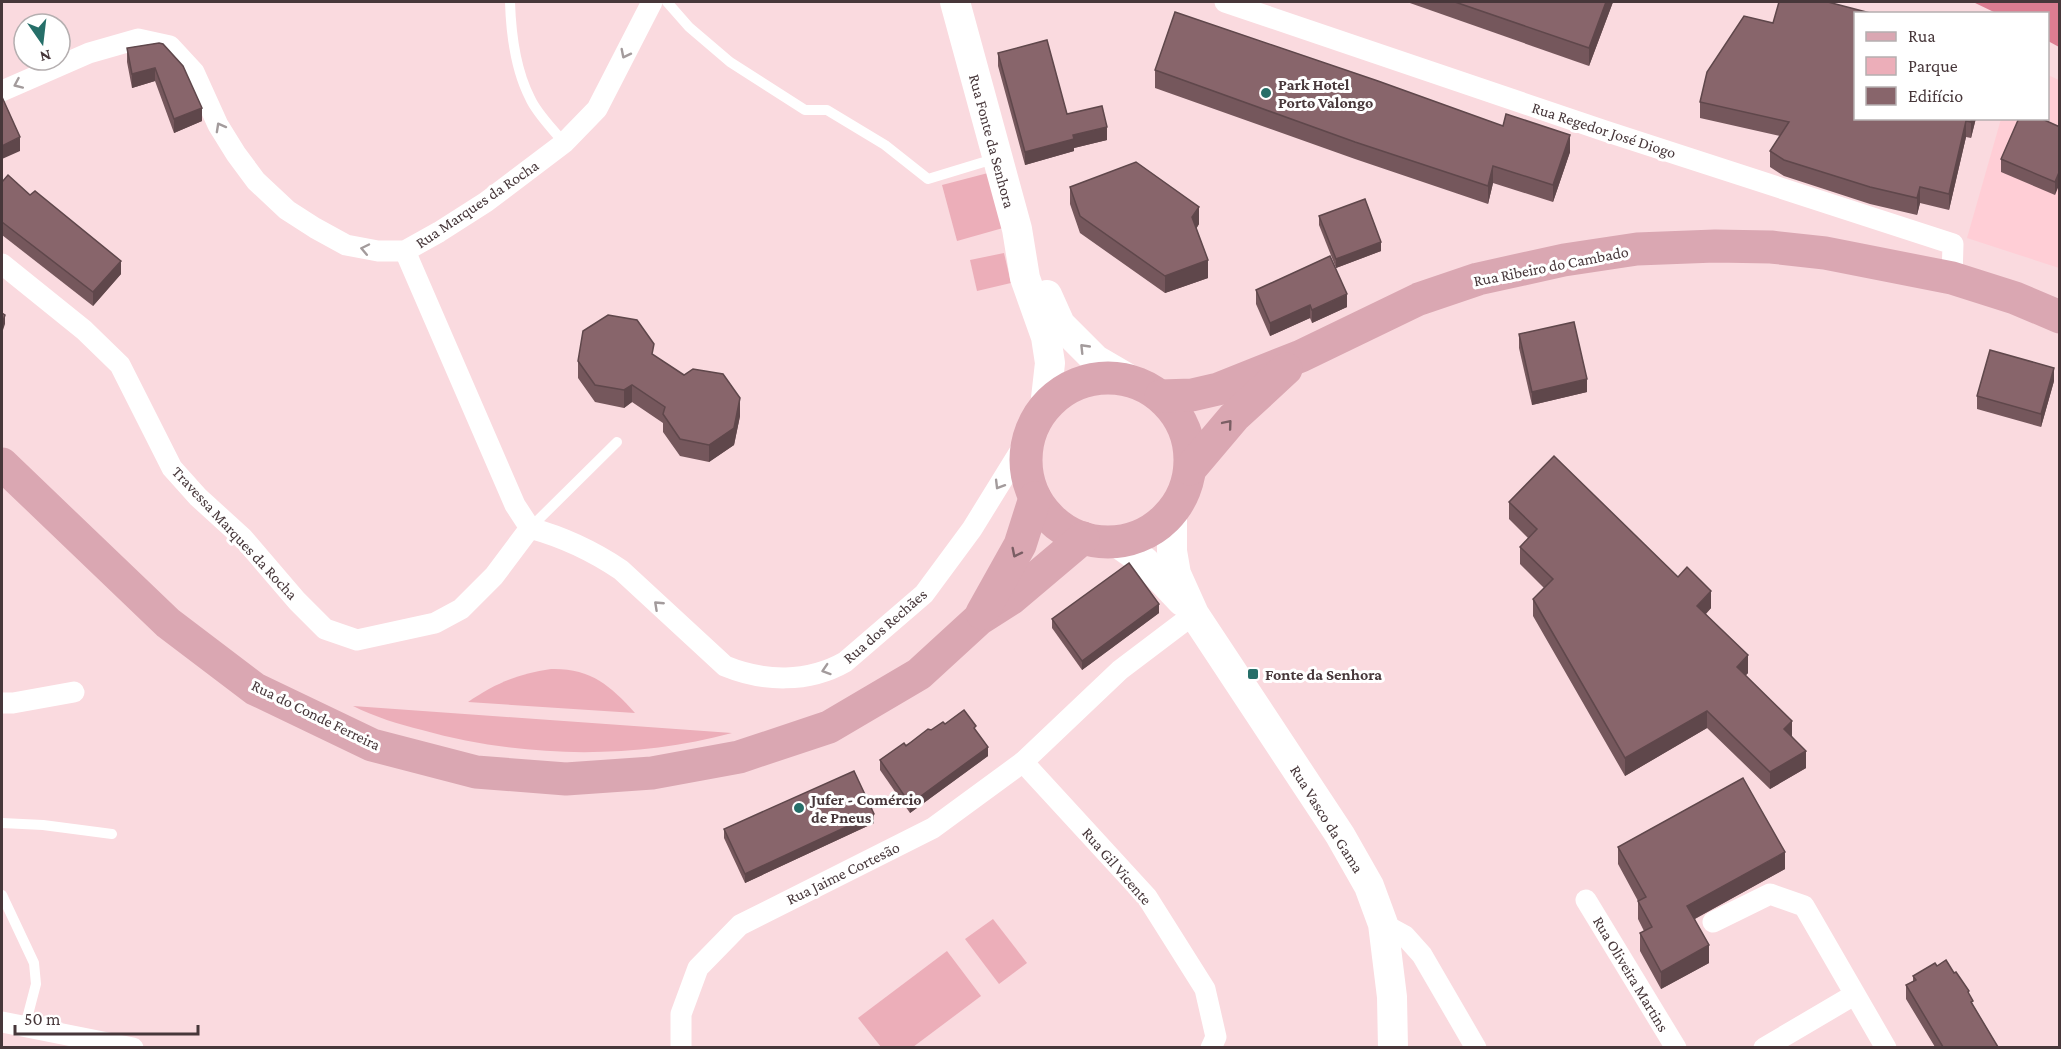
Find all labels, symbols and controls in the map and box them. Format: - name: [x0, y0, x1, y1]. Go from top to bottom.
- north arrow: [12, 12, 72, 72]
- legend: [1854, 12, 2049, 120]
- text: Rua: [1908, 26, 1936, 46]
- text: N: [38, 47, 53, 66]
- one-way arrow: [621, 47, 632, 58]
- text: Parque: [1908, 56, 1958, 76]
- street label: Rua Fonte da Senhora: [966, 72, 1018, 210]
- place label: Park Hotel Porto Valongo: [1278, 76, 1373, 111]
- one-way arrow: [14, 77, 25, 89]
- marker: Park Hotel Porto Valongo: [1259, 86, 1273, 100]
- text: Edifício: [1908, 86, 1963, 106]
- street label: Rua Regedor José Diogo: [1530, 99, 1678, 162]
- one-way arrow: [216, 123, 227, 134]
- street label: Rua Marques da Rocha: [412, 156, 543, 252]
- one-way arrow: [360, 243, 370, 256]
- street label: Rua Ribeiro do Cambado: [1472, 243, 1630, 289]
- one-way arrow: [1081, 345, 1092, 356]
- one-way arrow: [1221, 420, 1232, 431]
- street label: Travessa Marques da Rocha: [168, 463, 302, 604]
- one-way arrow: [995, 479, 1007, 489]
- one-way arrow: [1011, 546, 1023, 557]
- street label: Rua dos Rechães: [840, 585, 930, 667]
- one-way arrow: [654, 601, 664, 612]
- one-way arrow: [821, 663, 832, 675]
- place label: Fonte da Senhora: [1265, 666, 1382, 683]
- marker: Fonte da Senhora: [1246, 667, 1260, 681]
- street label: Rua do Conde Ferreira: [249, 676, 384, 754]
- street label: Rua Vasco da Gama: [1287, 762, 1367, 876]
- place label: Jufer - Comércio de Pneus: [809, 791, 922, 826]
- marker: Jufer - Comércio de Pneus: [792, 801, 806, 815]
- street label: Rua Gil Vicente: [1079, 824, 1155, 908]
- street label: Rua Jaime Cortesão: [784, 838, 903, 909]
- street label: Rua Oliveira Martins: [1590, 913, 1672, 1035]
- scale bar: [15, 998, 198, 1036]
- text: 50 m: [24, 1009, 61, 1029]

